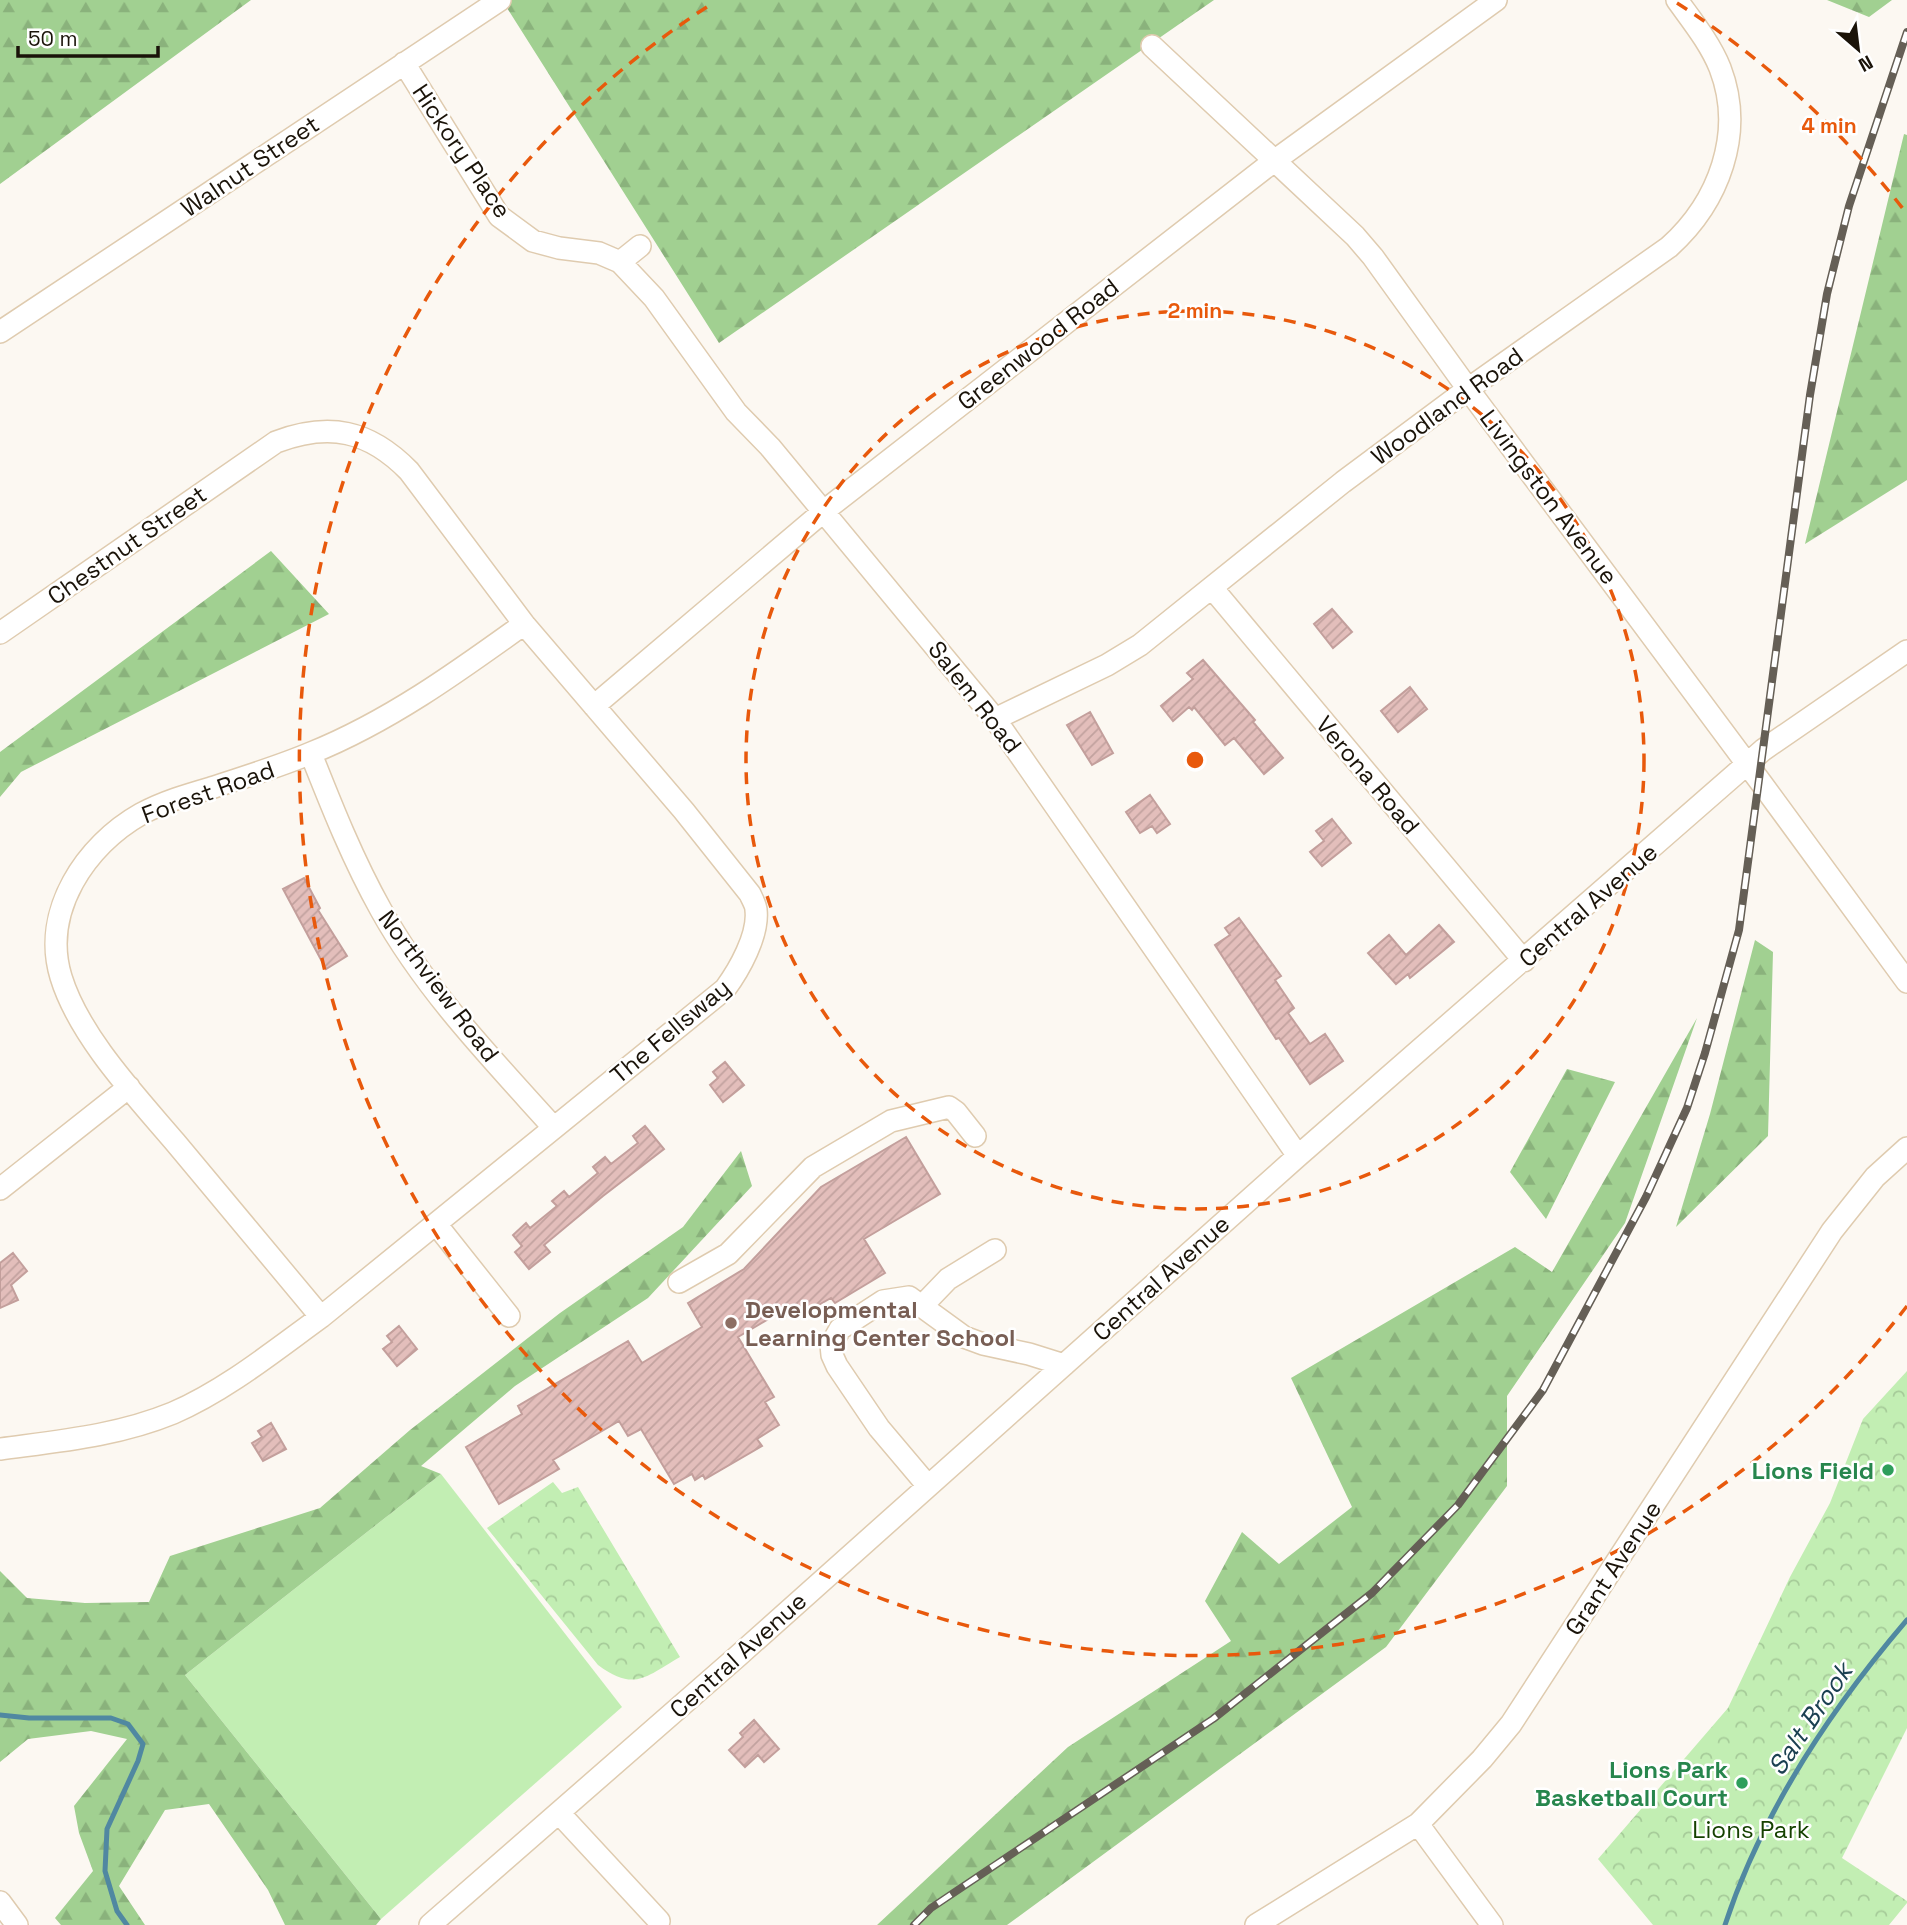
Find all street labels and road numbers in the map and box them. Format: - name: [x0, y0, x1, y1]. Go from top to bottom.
- street label: Hickory Place: [406, 78, 518, 224]
- street label: Walnut Street: [175, 108, 325, 224]
- street label: Greenwood Road: [951, 271, 1125, 417]
- street label: Woodland Road: [1365, 340, 1529, 472]
- street label: Livingston Avenue: [1473, 403, 1625, 591]
- street label: Chestnut Street: [41, 479, 213, 611]
- street label: Salem Road: [921, 635, 1029, 759]
- street label: Verona Road: [1309, 709, 1427, 841]
- street label: Forest Road: [137, 754, 279, 830]
- street label: Central Avenue: [1512, 836, 1664, 974]
- street label: Northview Road: [372, 904, 506, 1068]
- street label: The Fellsway: [603, 972, 737, 1090]
- street label: Central Avenue: [1086, 1208, 1236, 1348]
- street label: Grant Avenue: [1558, 1495, 1668, 1641]
- street label: Central Avenue: [663, 1585, 813, 1725]

